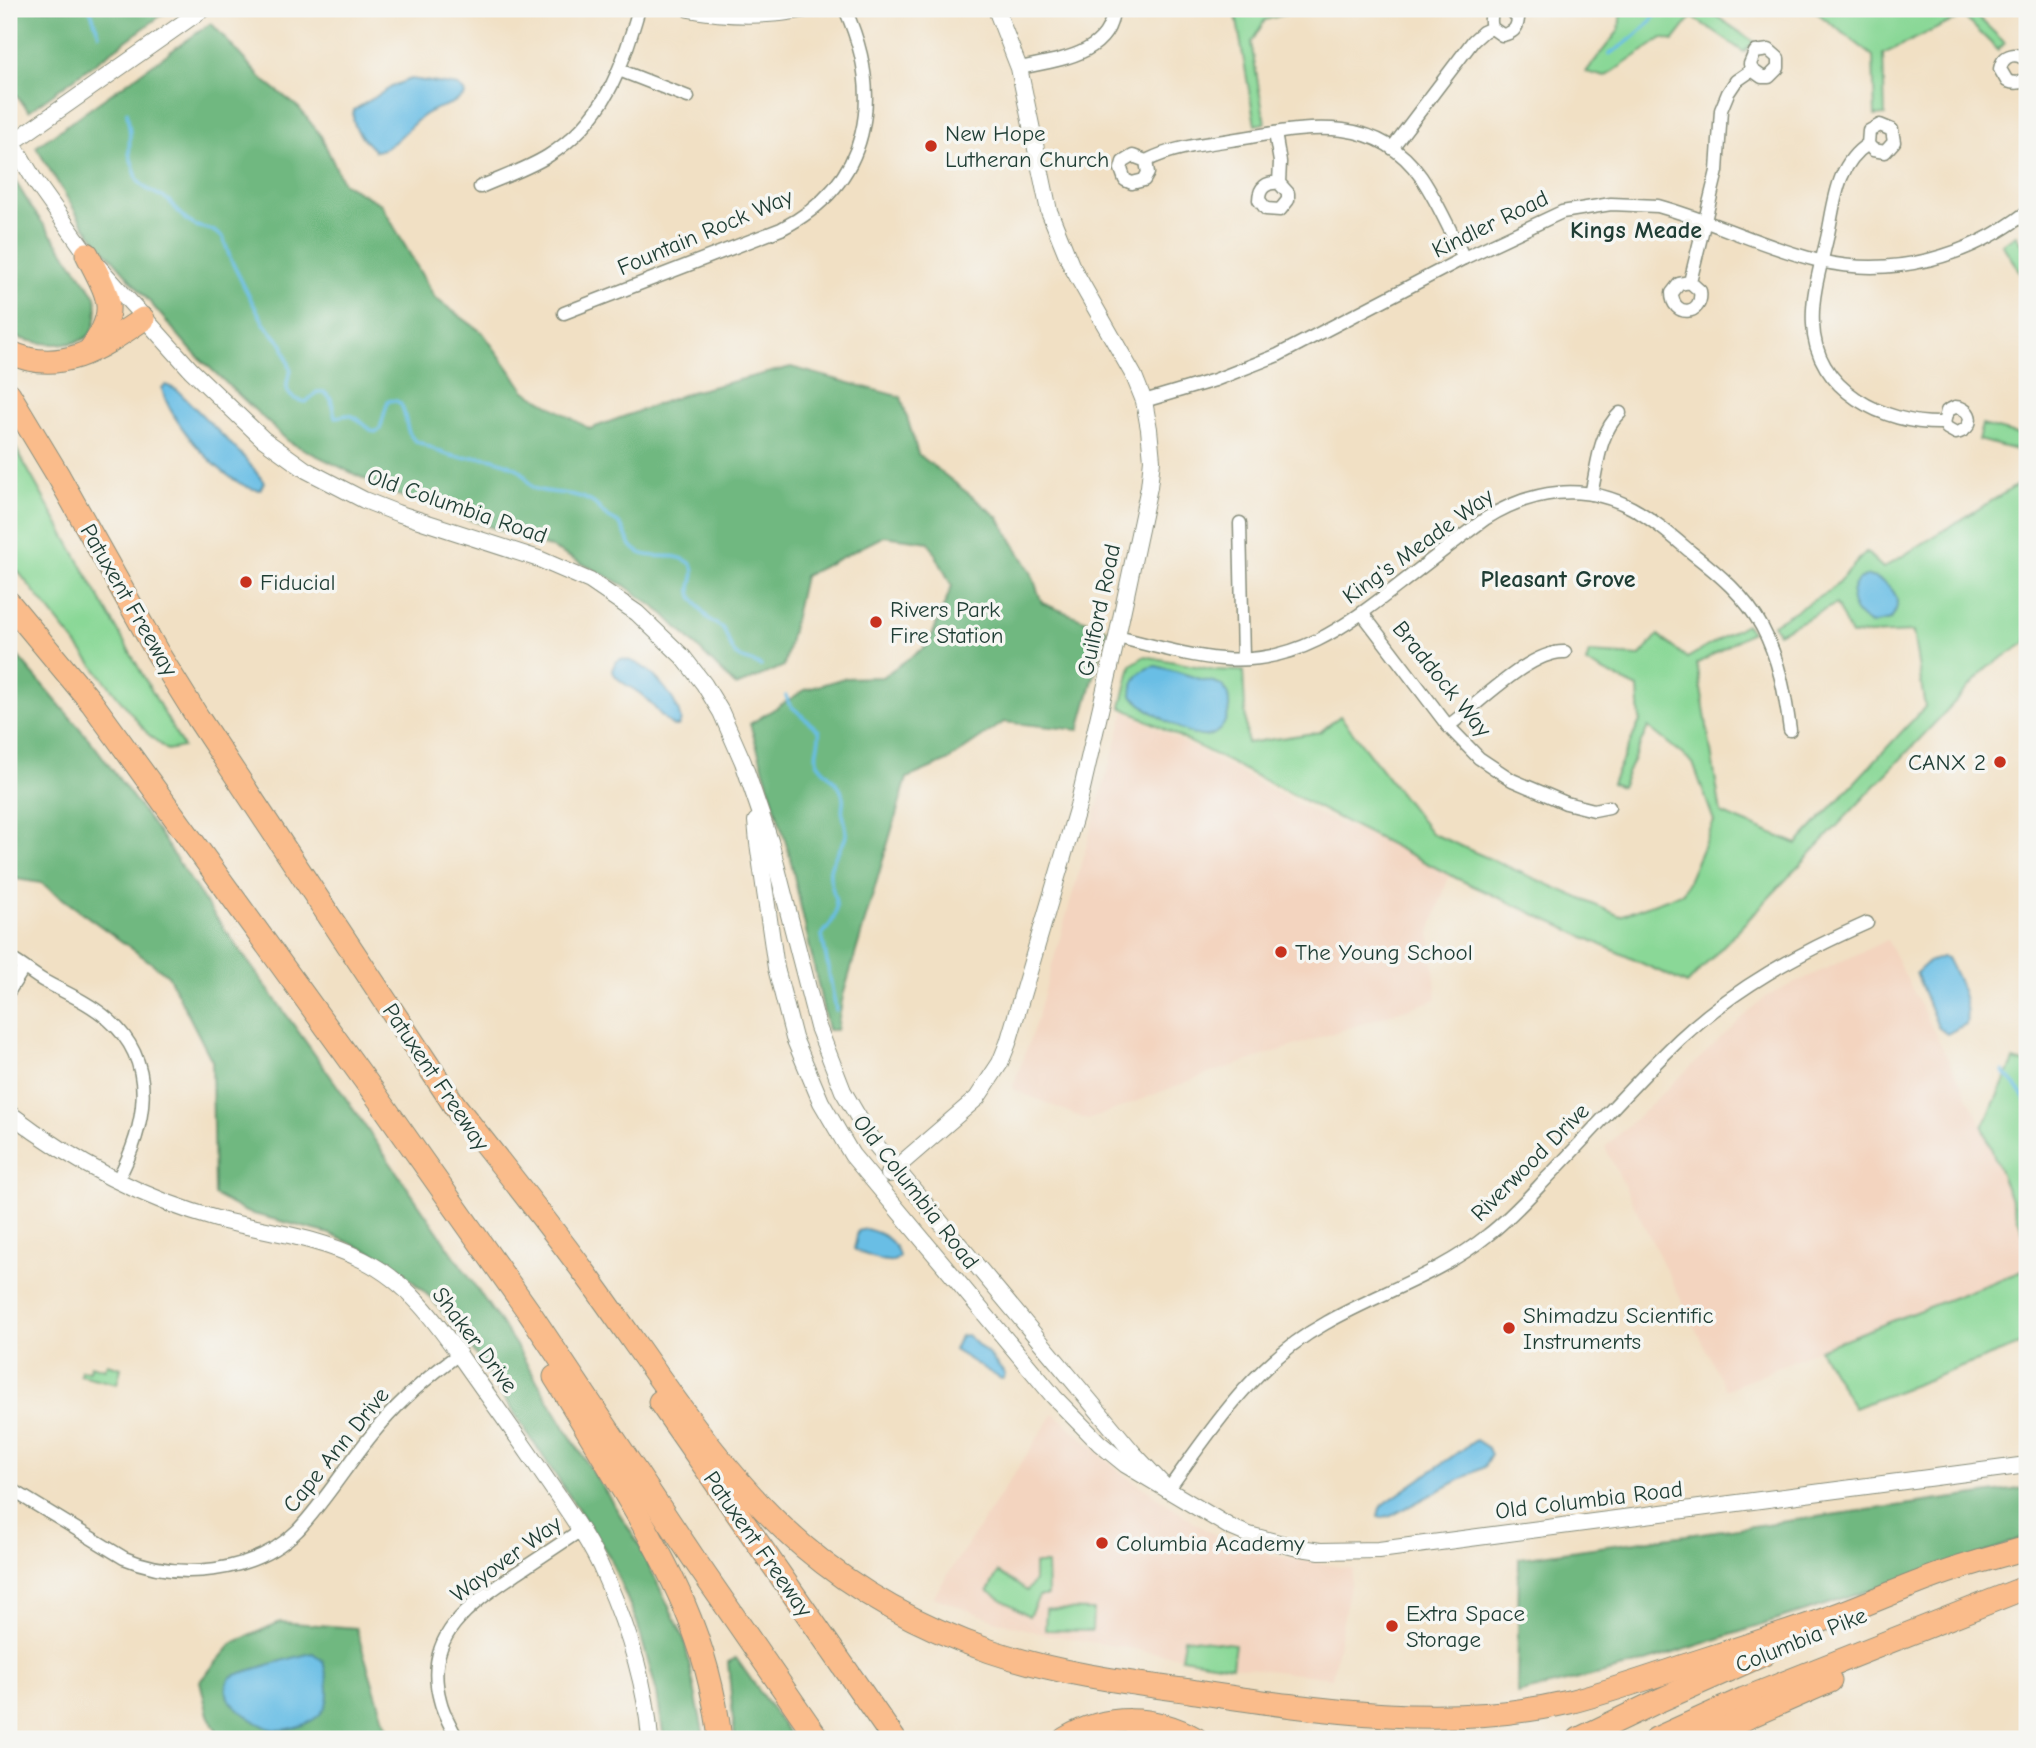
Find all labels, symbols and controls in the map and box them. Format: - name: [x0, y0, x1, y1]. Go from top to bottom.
- place label: New Hope Lutheran Church: [945, 120, 1109, 173]
- marker: New Hope Lutheran Church: [923, 138, 939, 154]
- street label: Fountain Rock Way: [613, 183, 797, 281]
- street label: Kindler Road: [1427, 184, 1553, 264]
- district label: Kings Meade: [1570, 216, 1702, 244]
- street label: Old Columbia Road: [363, 463, 551, 549]
- street label: King's Meade Way: [1338, 482, 1499, 610]
- street label: Patuxent Freeway: [74, 519, 184, 682]
- street label: Guilford Road: [1072, 541, 1126, 679]
- district label: Pleasant Grove: [1481, 565, 1636, 593]
- place label: Fiducial: [260, 569, 336, 596]
- marker: Fiducial: [238, 574, 254, 590]
- place label: Rivers Park Fire Station: [890, 596, 1004, 649]
- marker: Rivers Park Fire Station: [868, 614, 884, 630]
- street label: Braddock Way: [1387, 615, 1498, 743]
- place label: CANX 2: [1908, 749, 1986, 776]
- marker: CANX 2: [1992, 754, 2008, 770]
- place label: The Young School: [1295, 939, 1473, 966]
- marker: The Young School: [1273, 944, 1289, 960]
- street label: Patuxent Freeway: [377, 998, 496, 1156]
- street label: Riverwood Drive: [1465, 1097, 1595, 1227]
- street label: Old Columbia Road: [847, 1109, 985, 1275]
- street label: Shaker Drive: [426, 1282, 524, 1398]
- place label: Shimadzu Scientific Instruments: [1523, 1302, 1714, 1355]
- marker: Shimadzu Scientific Instruments: [1501, 1320, 1517, 1336]
- street label: Cape Ann Drive: [277, 1382, 395, 1518]
- street label: Patuxent Freeway: [698, 1466, 819, 1623]
- street label: Old Columbia Road: [1494, 1475, 1684, 1525]
- street label: Wayover Way: [445, 1509, 567, 1608]
- place label: Columbia Academy: [1116, 1530, 1305, 1557]
- marker: Columbia Academy: [1094, 1535, 1110, 1551]
- place label: Extra Space Storage: [1406, 1600, 1525, 1653]
- street label: Columbia Pike: [1731, 1601, 1871, 1679]
- marker: Extra Space Storage: [1384, 1618, 1400, 1634]

